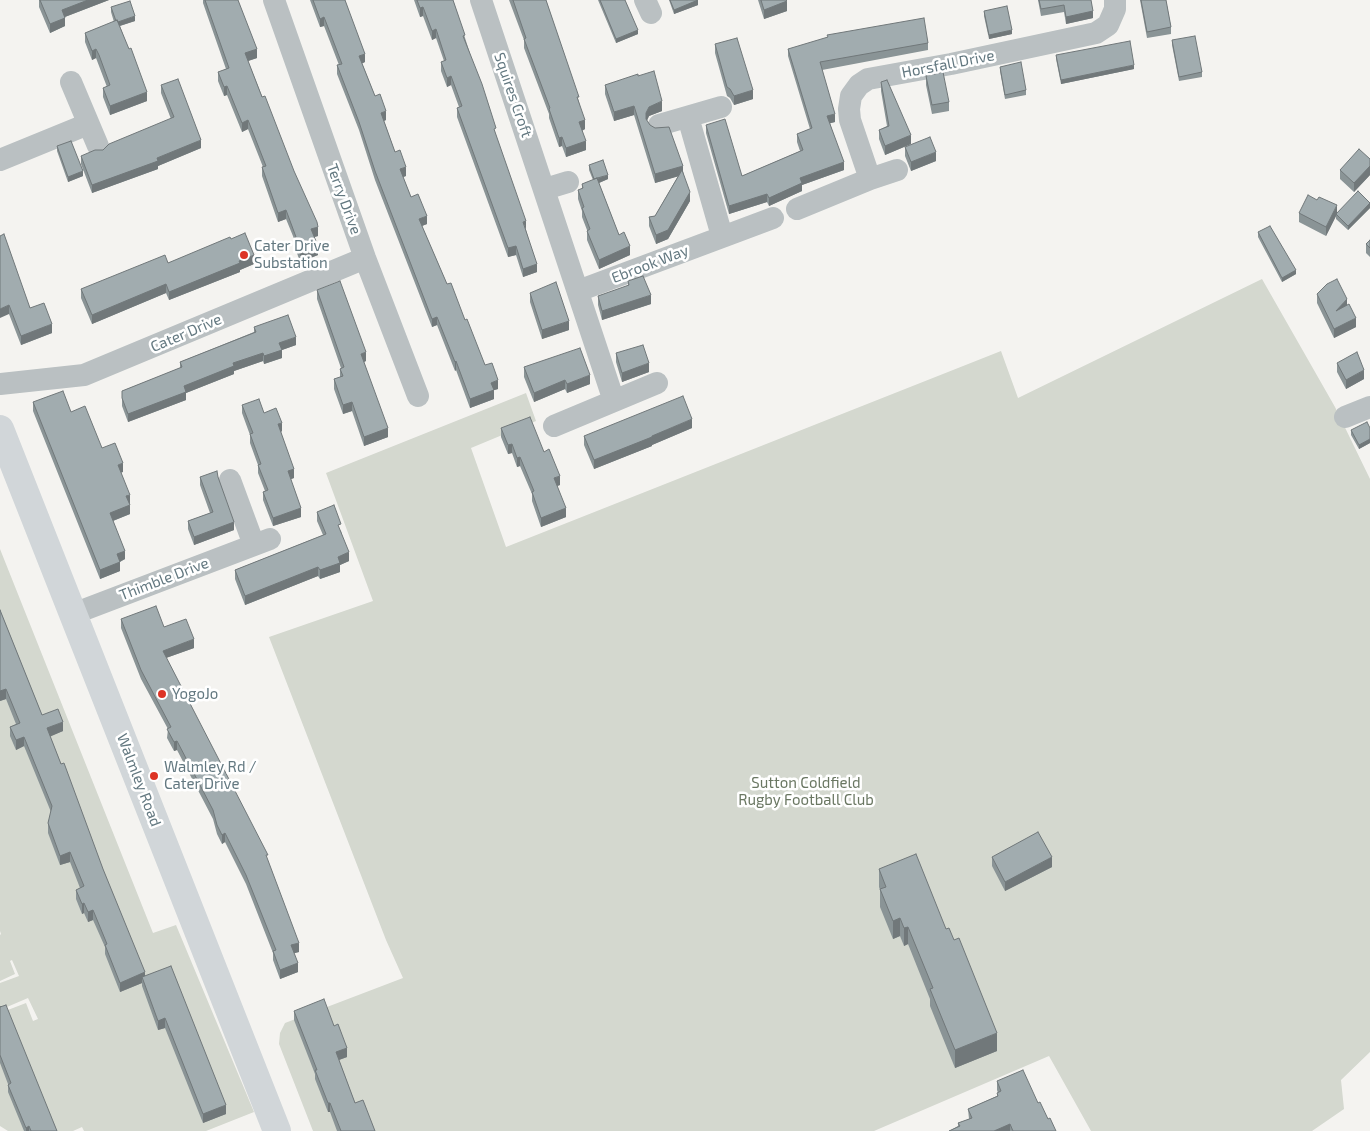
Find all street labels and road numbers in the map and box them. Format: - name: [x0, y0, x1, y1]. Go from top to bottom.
- street label: Horsfall Drive: [900, 46, 996, 82]
- street label: Squires Croft: [490, 50, 536, 140]
- street label: Terry Drive: [323, 161, 365, 237]
- street label: Ebrook Way: [609, 241, 691, 287]
- street label: Cater Drive: [148, 310, 224, 356]
- street label: Thimble Drive: [117, 554, 211, 604]
- street label: Walmley Road: [113, 731, 165, 829]

